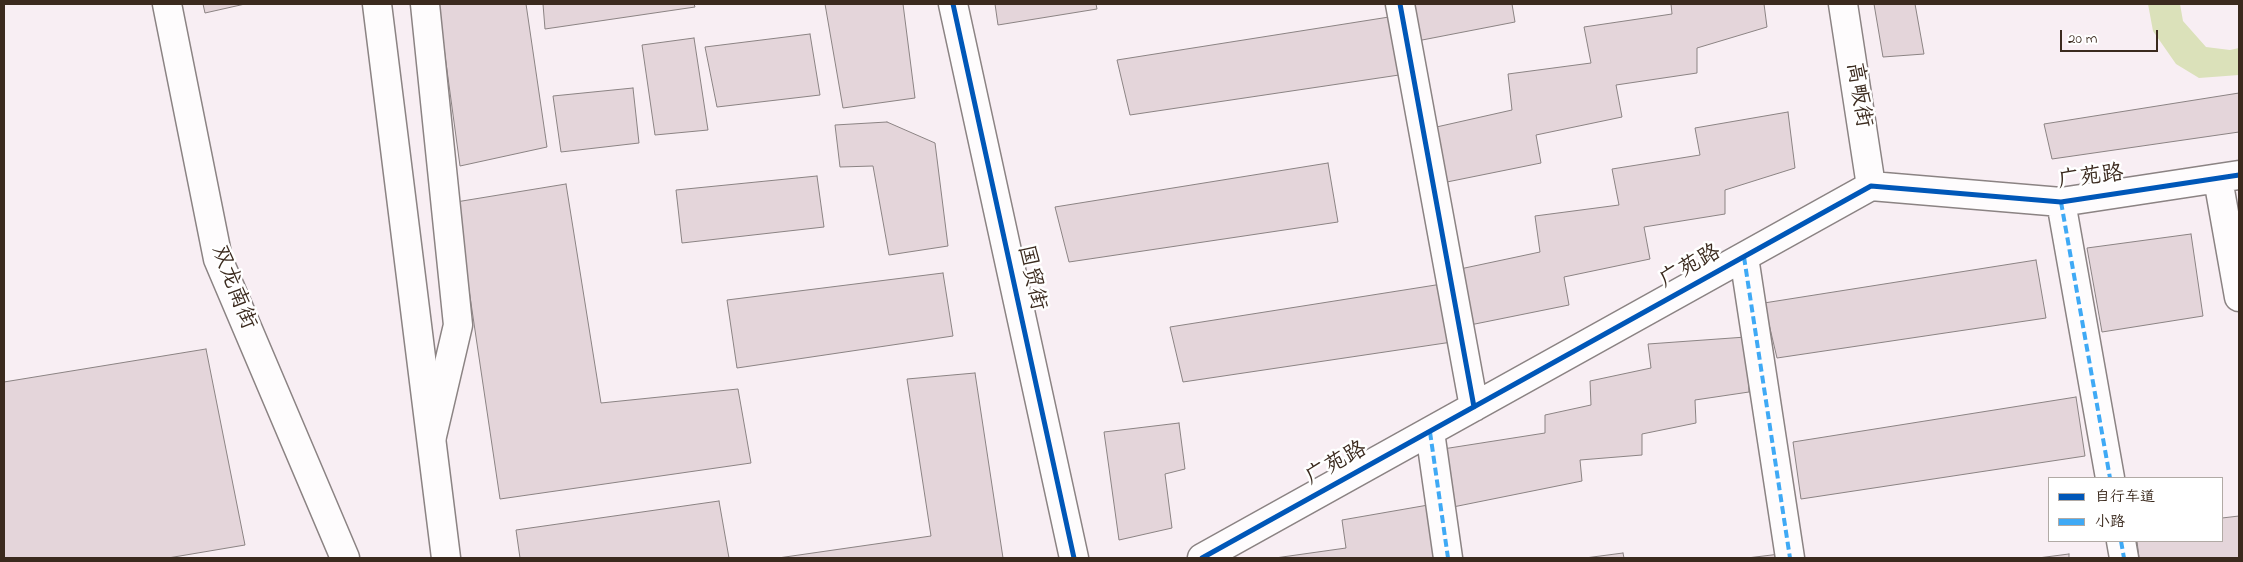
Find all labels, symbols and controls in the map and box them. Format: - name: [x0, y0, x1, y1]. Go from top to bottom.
- scale bar: [2063, 20, 2160, 52]
- text: 20 m: [2068, 28, 2097, 50]
- street label: 高畈街: [1839, 60, 1875, 130]
- street label: 广苑路: [2057, 162, 2125, 196]
- street label: 广苑路: [1656, 240, 1726, 296]
- street label: 双龙南街: [204, 242, 260, 334]
- street label: 国贸街: [1010, 243, 1050, 313]
- street label: 广苑路: [1302, 437, 1372, 493]
- legend: [2048, 477, 2223, 542]
- text: 自行车道: [2095, 486, 2155, 508]
- text: 小路: [2095, 511, 2125, 533]

